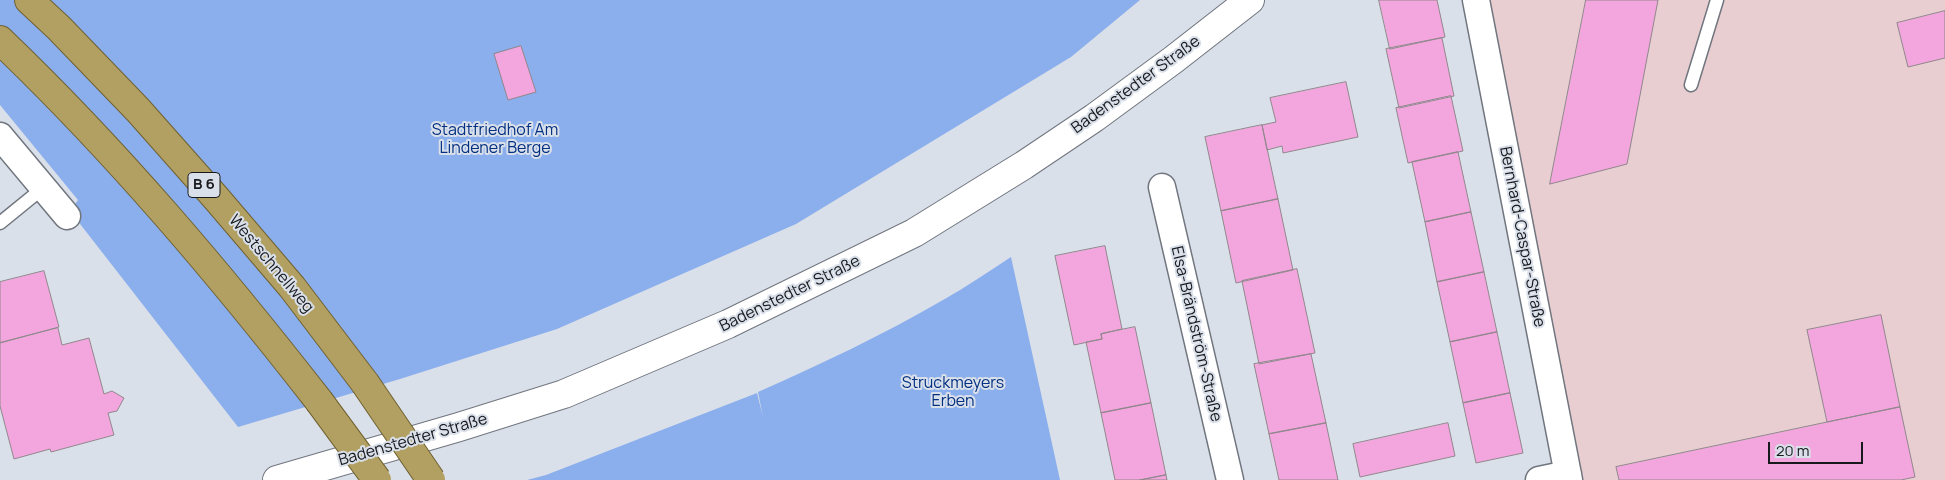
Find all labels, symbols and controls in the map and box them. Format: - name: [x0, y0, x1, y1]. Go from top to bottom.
- street label: Badenstedter Straße: [1068, 32, 1204, 138]
- park label: Stadtfriedhof Am Lindener Berge: [432, 121, 558, 159]
- street label: Bernhard-Caspar-Straße: [1495, 145, 1549, 329]
- road number: B 6: [188, 172, 220, 198]
- street label: Westschnellweg: [224, 211, 318, 317]
- street label: Elsa-Brändström-Straße: [1166, 244, 1226, 424]
- street label: Badenstedter Straße: [717, 252, 863, 336]
- park label: Struckmeyers Erben: [902, 374, 1004, 412]
- street label: Badenstedter Straße: [336, 410, 490, 470]
- scale bar: [1770, 432, 1865, 464]
- text: 20 m: [1776, 440, 1809, 461]

